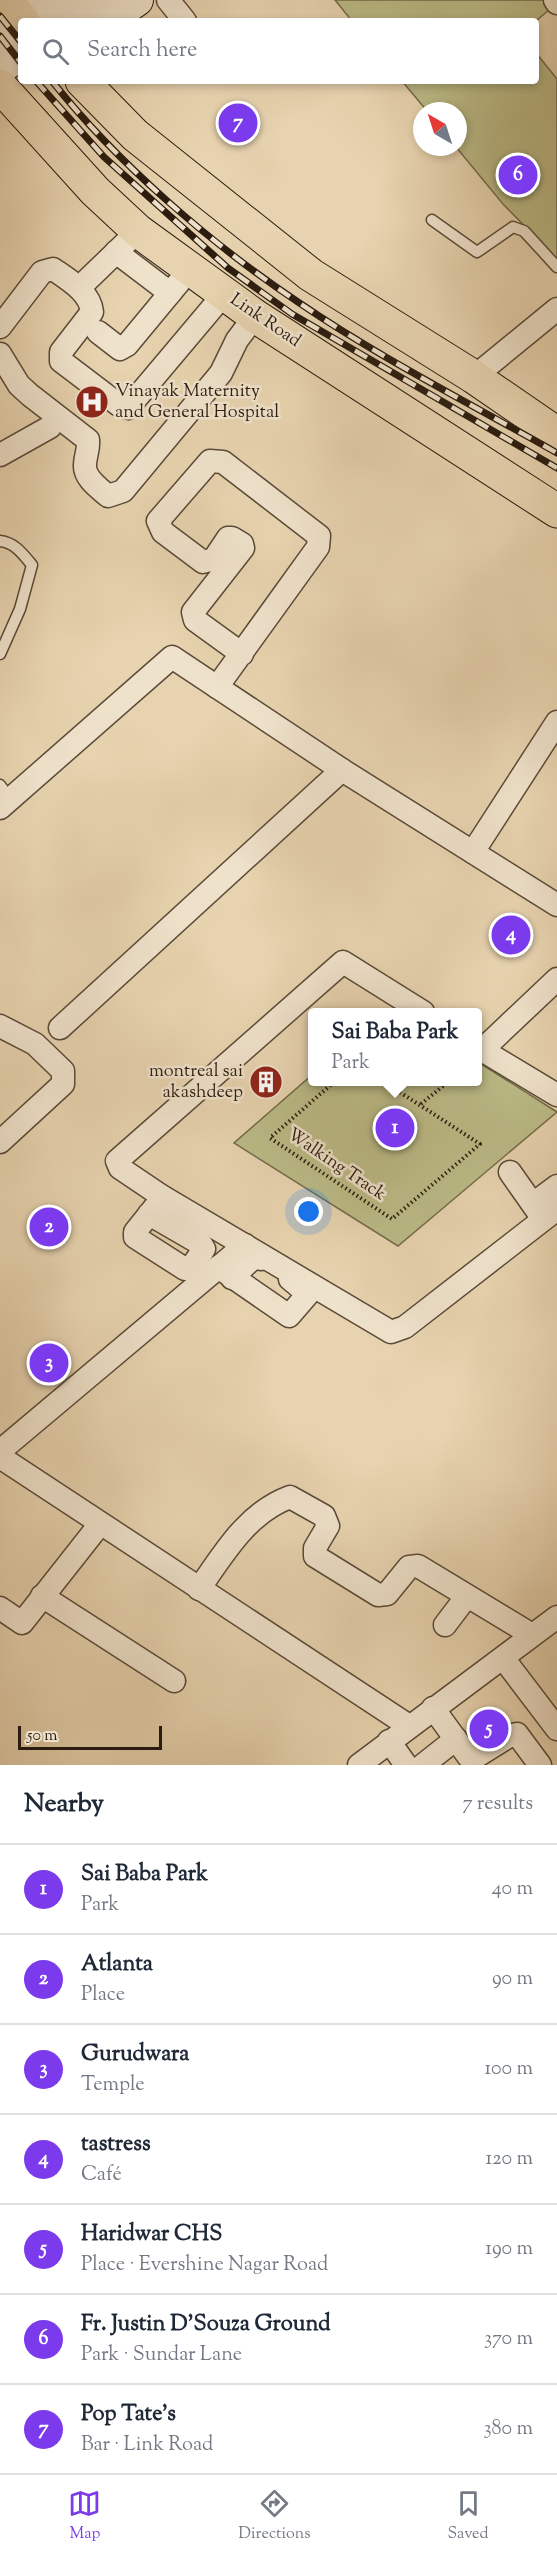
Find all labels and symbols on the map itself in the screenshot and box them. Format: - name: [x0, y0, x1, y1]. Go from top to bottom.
- pin: 7: [218, 100, 258, 146]
- north arrow: [413, 102, 467, 156]
- pin: 6: [498, 152, 538, 198]
- street label: Link Road: [224, 288, 306, 354]
- place label: Vinayak Maternity and General Hospital: [115, 379, 279, 426]
- hospital icon: Vinayak Maternity and General Hospital: [74, 384, 110, 420]
- pin: 4: [492, 912, 530, 958]
- place label: montreal sai akashdeep: [149, 1059, 243, 1106]
- building icon: montreal sai akashdeep: [248, 1064, 284, 1100]
- pin: 1: [376, 1106, 414, 1150]
- street label: Walking Track: [281, 1122, 391, 1208]
- your location: [294, 1197, 323, 1226]
- pin: 2: [29, 1204, 68, 1250]
- pin: 3: [29, 1340, 68, 1386]
- pin: 5: [470, 1706, 508, 1752]
- scale bar: [18, 1723, 162, 1750]

